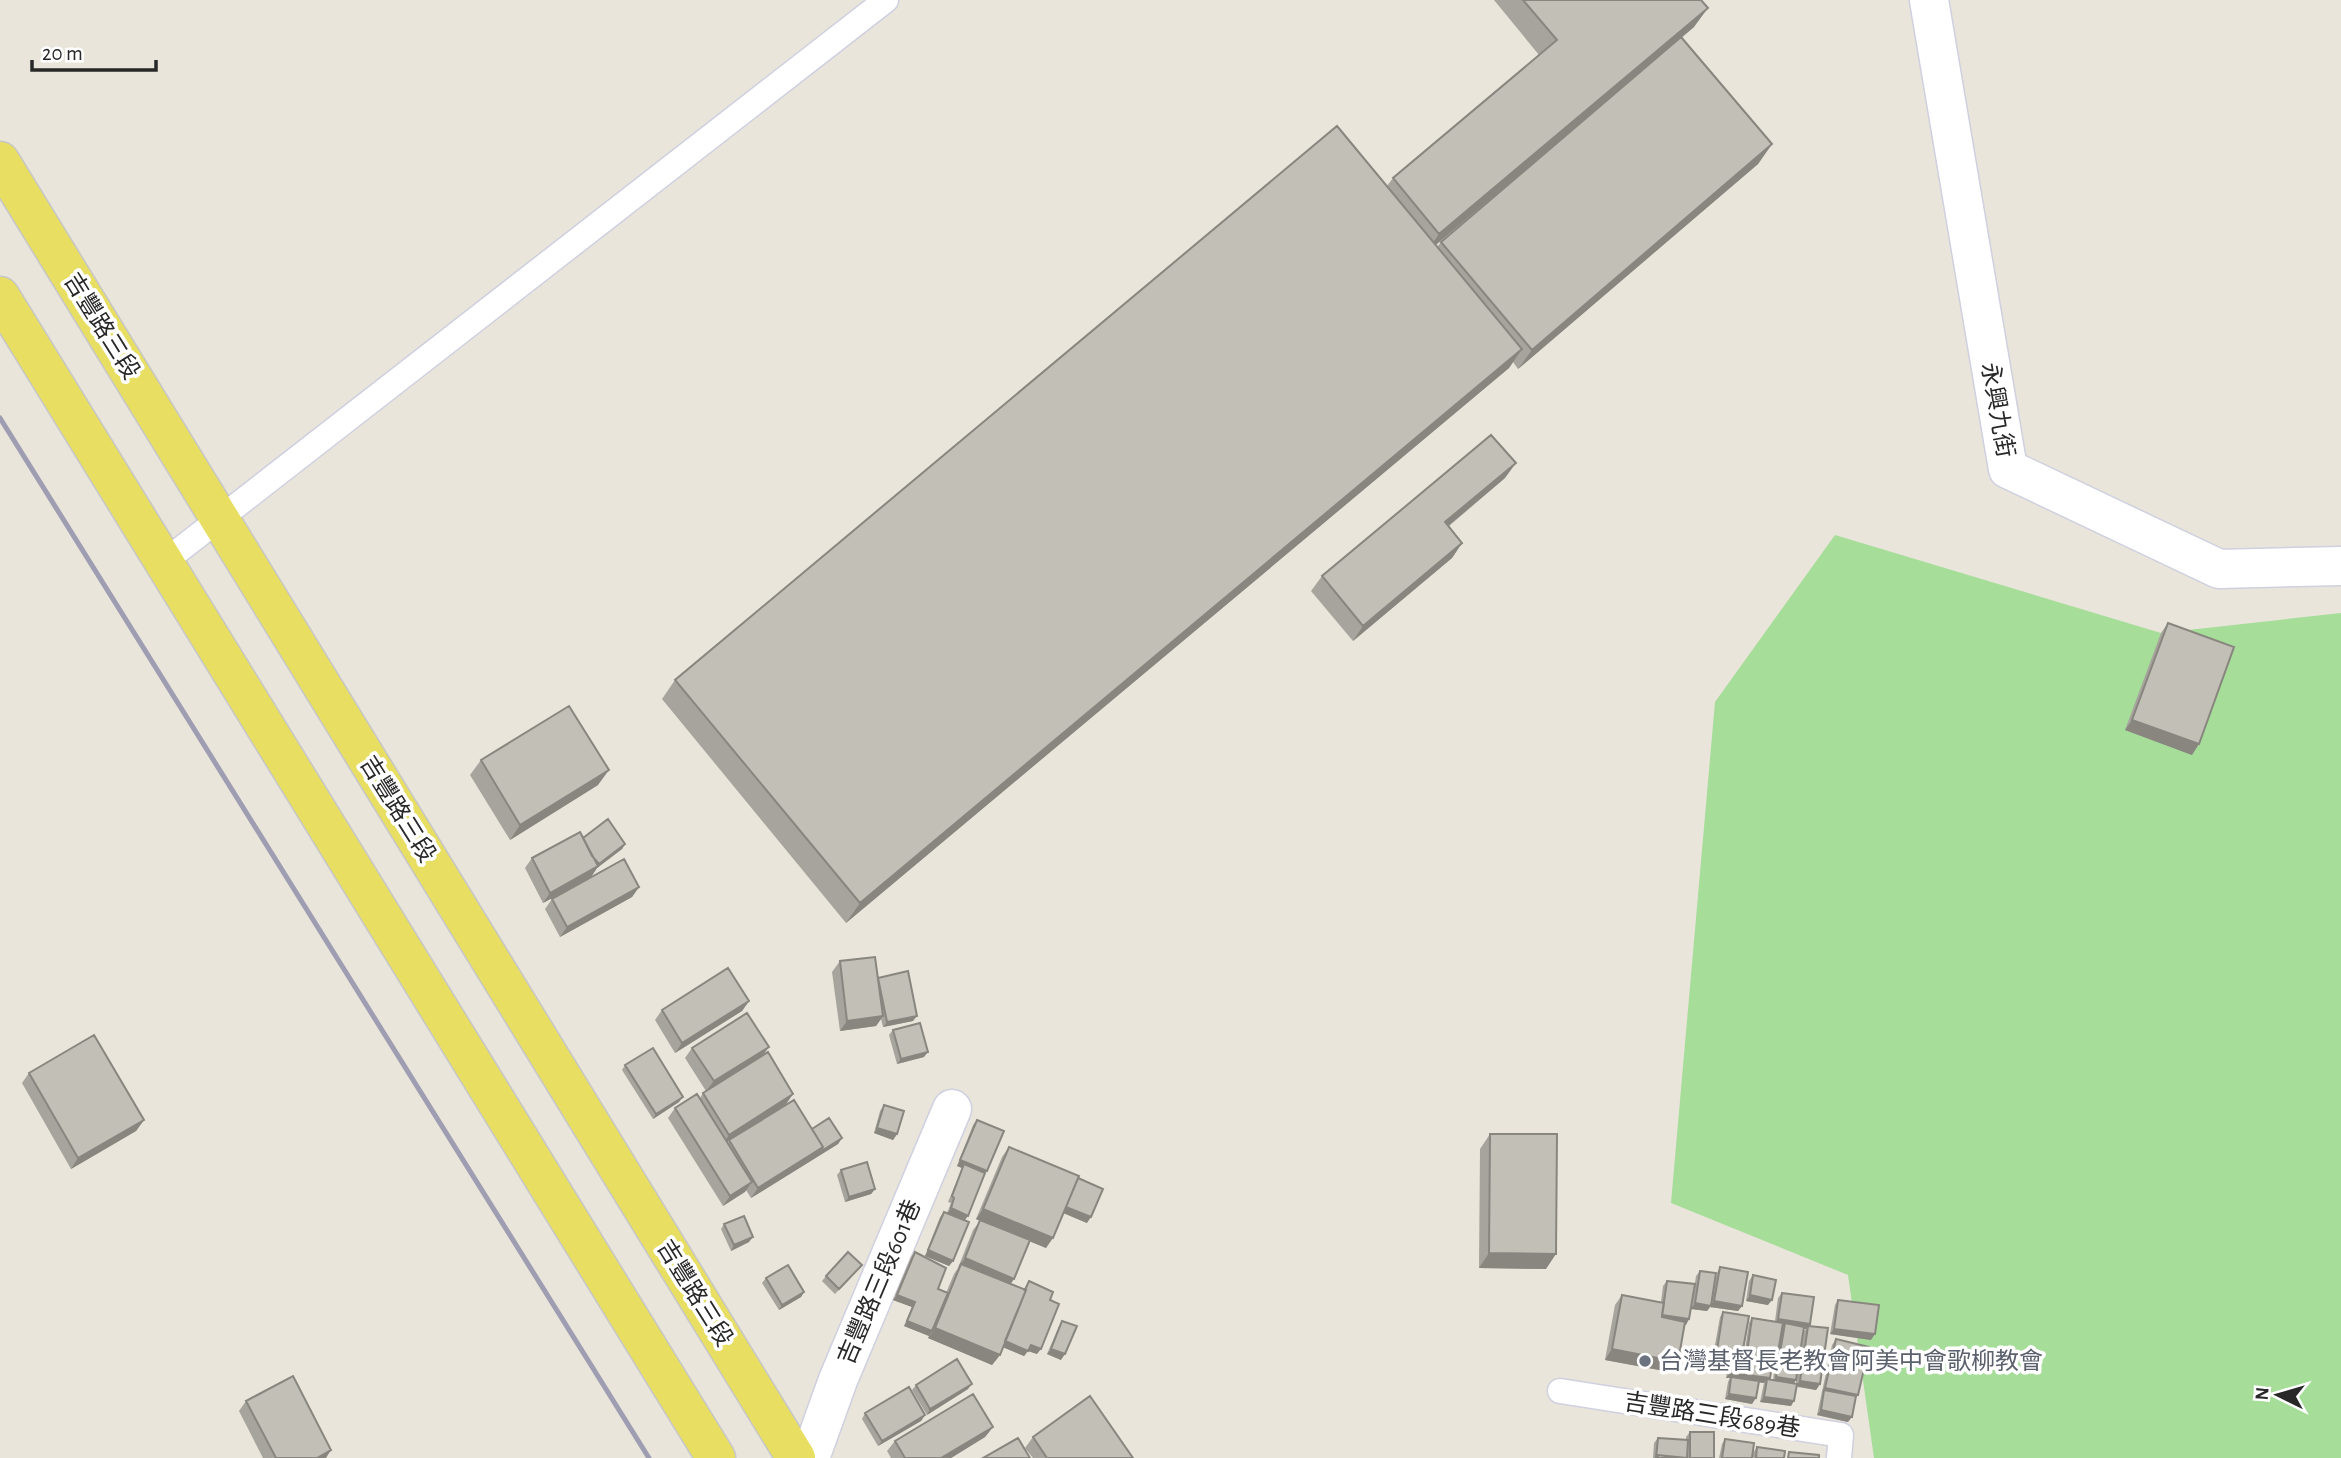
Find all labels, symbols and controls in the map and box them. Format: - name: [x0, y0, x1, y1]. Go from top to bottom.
- scale bar: [32, 28, 156, 72]
- text: 20 m: [42, 43, 83, 64]
- street label: 吉豐路三段: [59, 268, 145, 384]
- street label: 永興九街: [1977, 360, 2019, 460]
- street label: 吉豐路三段: [355, 751, 441, 867]
- street label: 吉豐路三段601巷: [833, 1196, 925, 1368]
- street label: 吉豐路三段: [652, 1235, 738, 1351]
- place label: 台灣基督長老教會阿美中會歌柳教會: [1659, 1348, 2043, 1374]
- marker: 台灣基督長老教會阿美中會歌柳教會: [1637, 1353, 1653, 1369]
- north arrow: [2243, 1360, 2313, 1430]
- text: N: [2253, 1386, 2273, 1401]
- street label: 吉豐路三段689巷: [1622, 1388, 1802, 1442]

